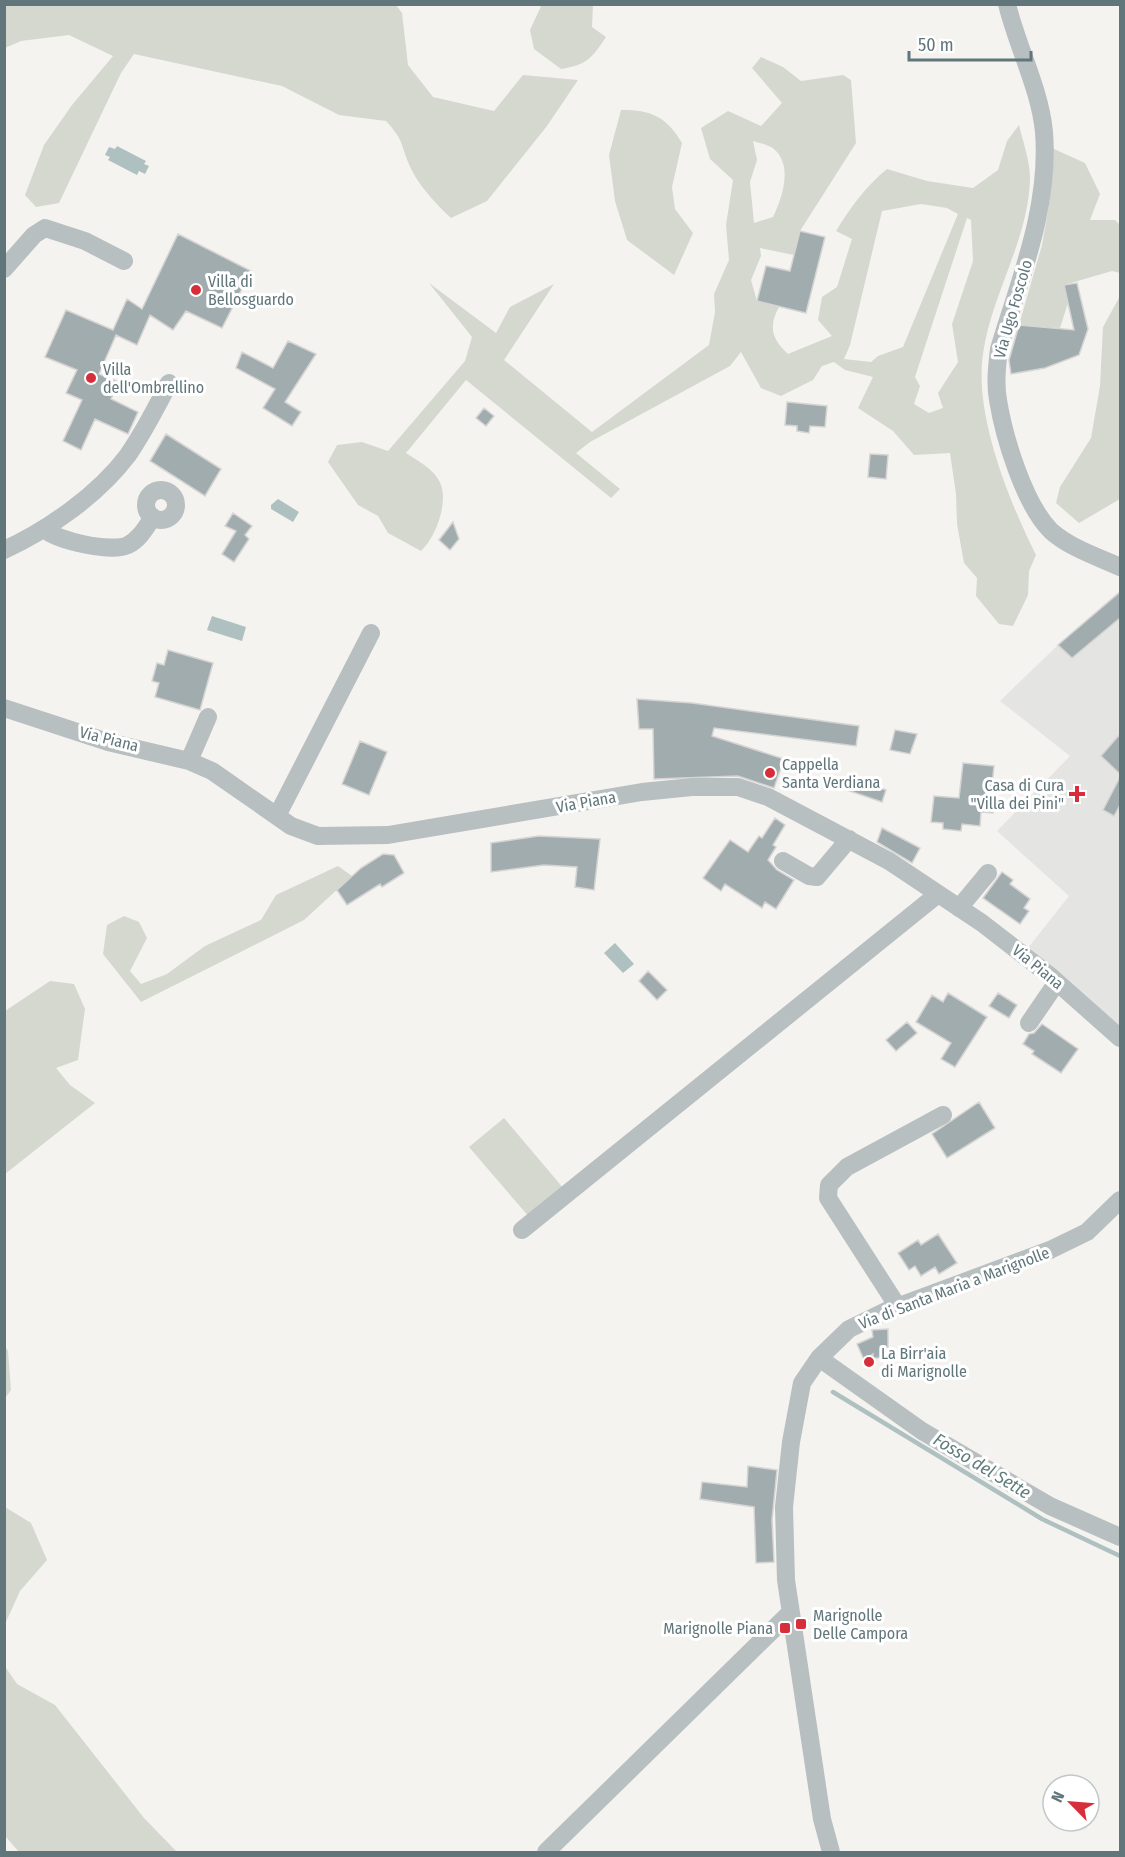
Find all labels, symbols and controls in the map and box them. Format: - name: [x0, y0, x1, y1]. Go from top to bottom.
- scale bar: [909, 24, 1030, 62]
- text: 50 m: [918, 34, 954, 56]
- street label: Via Ugo Foscolo: [990, 257, 1036, 361]
- place label: Villa di Bellosguardo: [208, 272, 294, 309]
- marker: Villa di Bellosguardo: [189, 283, 203, 297]
- place label: Villa dell'Ombrellino: [103, 360, 204, 397]
- marker: Villa dell'Ombrellino: [84, 371, 98, 385]
- street label: Via Piana: [77, 722, 141, 756]
- place label: Cappella Santa Verdiana: [782, 755, 881, 792]
- marker: Cappella Santa Verdiana: [763, 766, 777, 780]
- place label: Casa di Cura "Villa dei Pini": [970, 776, 1064, 813]
- marker: Casa di Cura "Villa dei Pini": [1068, 785, 1086, 803]
- street label: Via Piana: [555, 787, 617, 817]
- street label: Via Piana: [1009, 941, 1068, 993]
- street label: Via di Santa Maria a Marignolle: [856, 1243, 1052, 1333]
- place label: La Birr'aia di Marignolle: [881, 1344, 967, 1381]
- marker: La Birr'aia di Marignolle: [862, 1355, 876, 1369]
- water label: Fosso del Sette: [929, 1428, 1035, 1504]
- place label: Marignolle Delle Campora: [813, 1606, 908, 1643]
- marker: Marignolle Delle Campora: [794, 1617, 808, 1631]
- place label: Marignolle Piana: [663, 1619, 773, 1638]
- marker: Marignolle Piana: [778, 1621, 792, 1635]
- north arrow: [1041, 1773, 1101, 1833]
- text: N: [1047, 1789, 1068, 1805]

